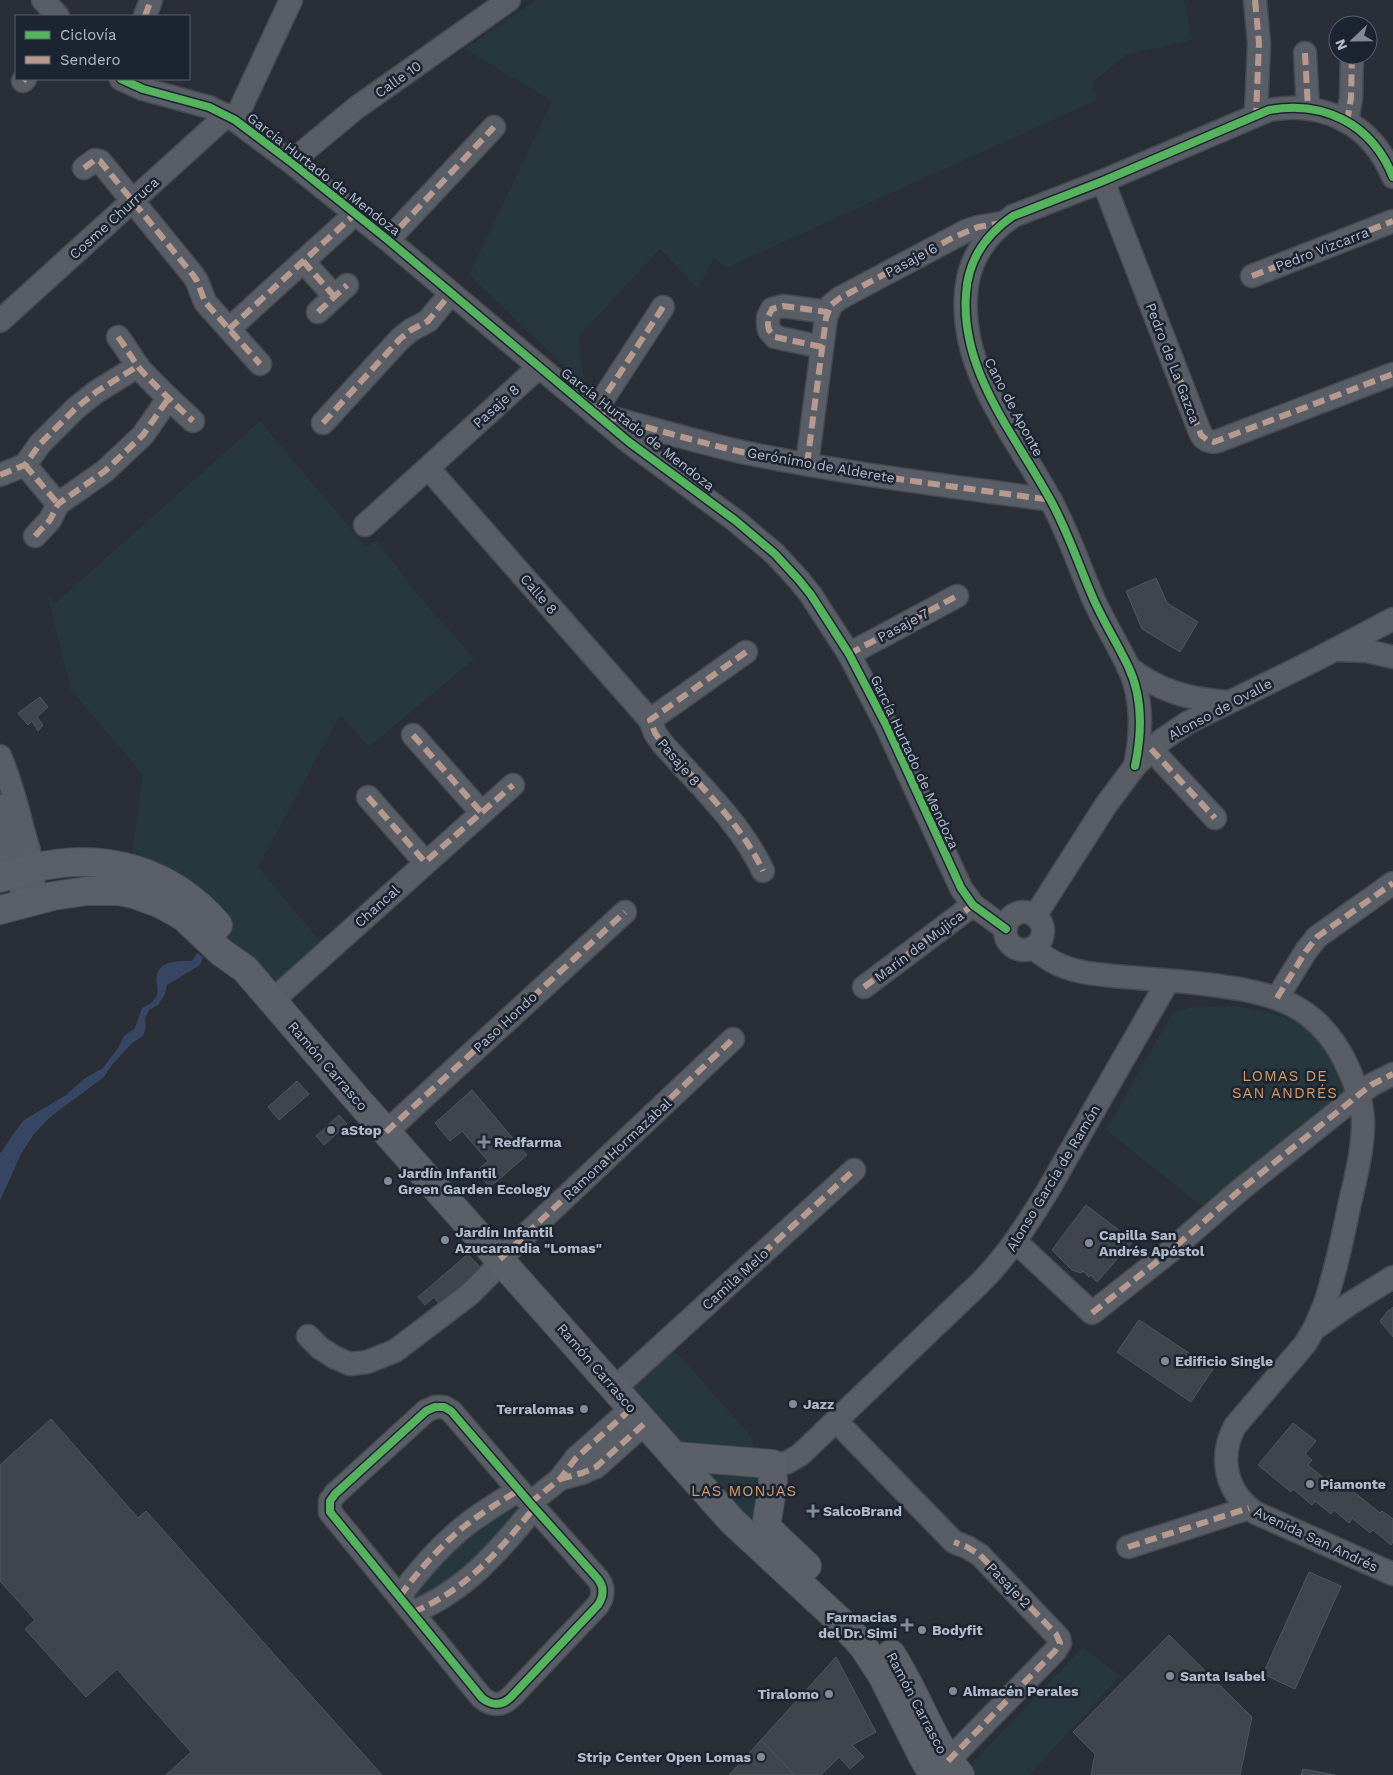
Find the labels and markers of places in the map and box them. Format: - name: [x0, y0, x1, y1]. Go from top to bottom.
- place label: aStop: [341, 1122, 382, 1138]
- marker: aStop: [325, 1124, 337, 1136]
- place label: Redfarma: [494, 1134, 562, 1150]
- marker: Redfarma: [478, 1136, 490, 1148]
- place label: Jardín Infantil Green Garden Ecology: [398, 1165, 550, 1197]
- marker: Jardín Infantil Green Garden Ecology: [382, 1175, 394, 1187]
- place label: Jardín Infantil Azucarandia "Lomas": [455, 1224, 602, 1256]
- place label: Capilla San Andrés Apóstol: [1099, 1227, 1205, 1259]
- marker: Jardín Infantil Azucarandia "Lomas": [439, 1234, 451, 1246]
- marker: Capilla San Andrés Apóstol: [1083, 1237, 1095, 1249]
- place label: Edificio Single: [1175, 1353, 1273, 1369]
- marker: Edificio Single: [1159, 1355, 1171, 1367]
- place label: Jazz: [803, 1396, 834, 1412]
- marker: Jazz: [787, 1398, 799, 1410]
- place label: Terralomas: [496, 1401, 575, 1417]
- marker: Terralomas: [578, 1403, 590, 1415]
- place label: Piamonte: [1320, 1476, 1386, 1492]
- marker: Piamonte: [1304, 1478, 1316, 1490]
- place label: SalcoBrand: [823, 1503, 902, 1519]
- marker: SalcoBrand: [807, 1505, 819, 1517]
- place label: Farmacias del Dr. Simi: [818, 1609, 898, 1641]
- marker: Farmacias del Dr. Simi: [901, 1619, 913, 1631]
- place label: Bodyfit: [932, 1622, 983, 1638]
- marker: Bodyfit: [916, 1624, 928, 1636]
- place label: Santa Isabel: [1180, 1668, 1266, 1684]
- marker: Santa Isabel: [1164, 1670, 1176, 1682]
- place label: Almacén Perales: [963, 1683, 1079, 1699]
- marker: Almacén Perales: [947, 1685, 959, 1697]
- place label: Tiralomo: [757, 1686, 819, 1702]
- marker: Tiralomo: [823, 1688, 835, 1700]
- place label: Strip Center Open Lomas: [577, 1749, 752, 1765]
- marker: Strip Center Open Lomas: [755, 1751, 767, 1763]

